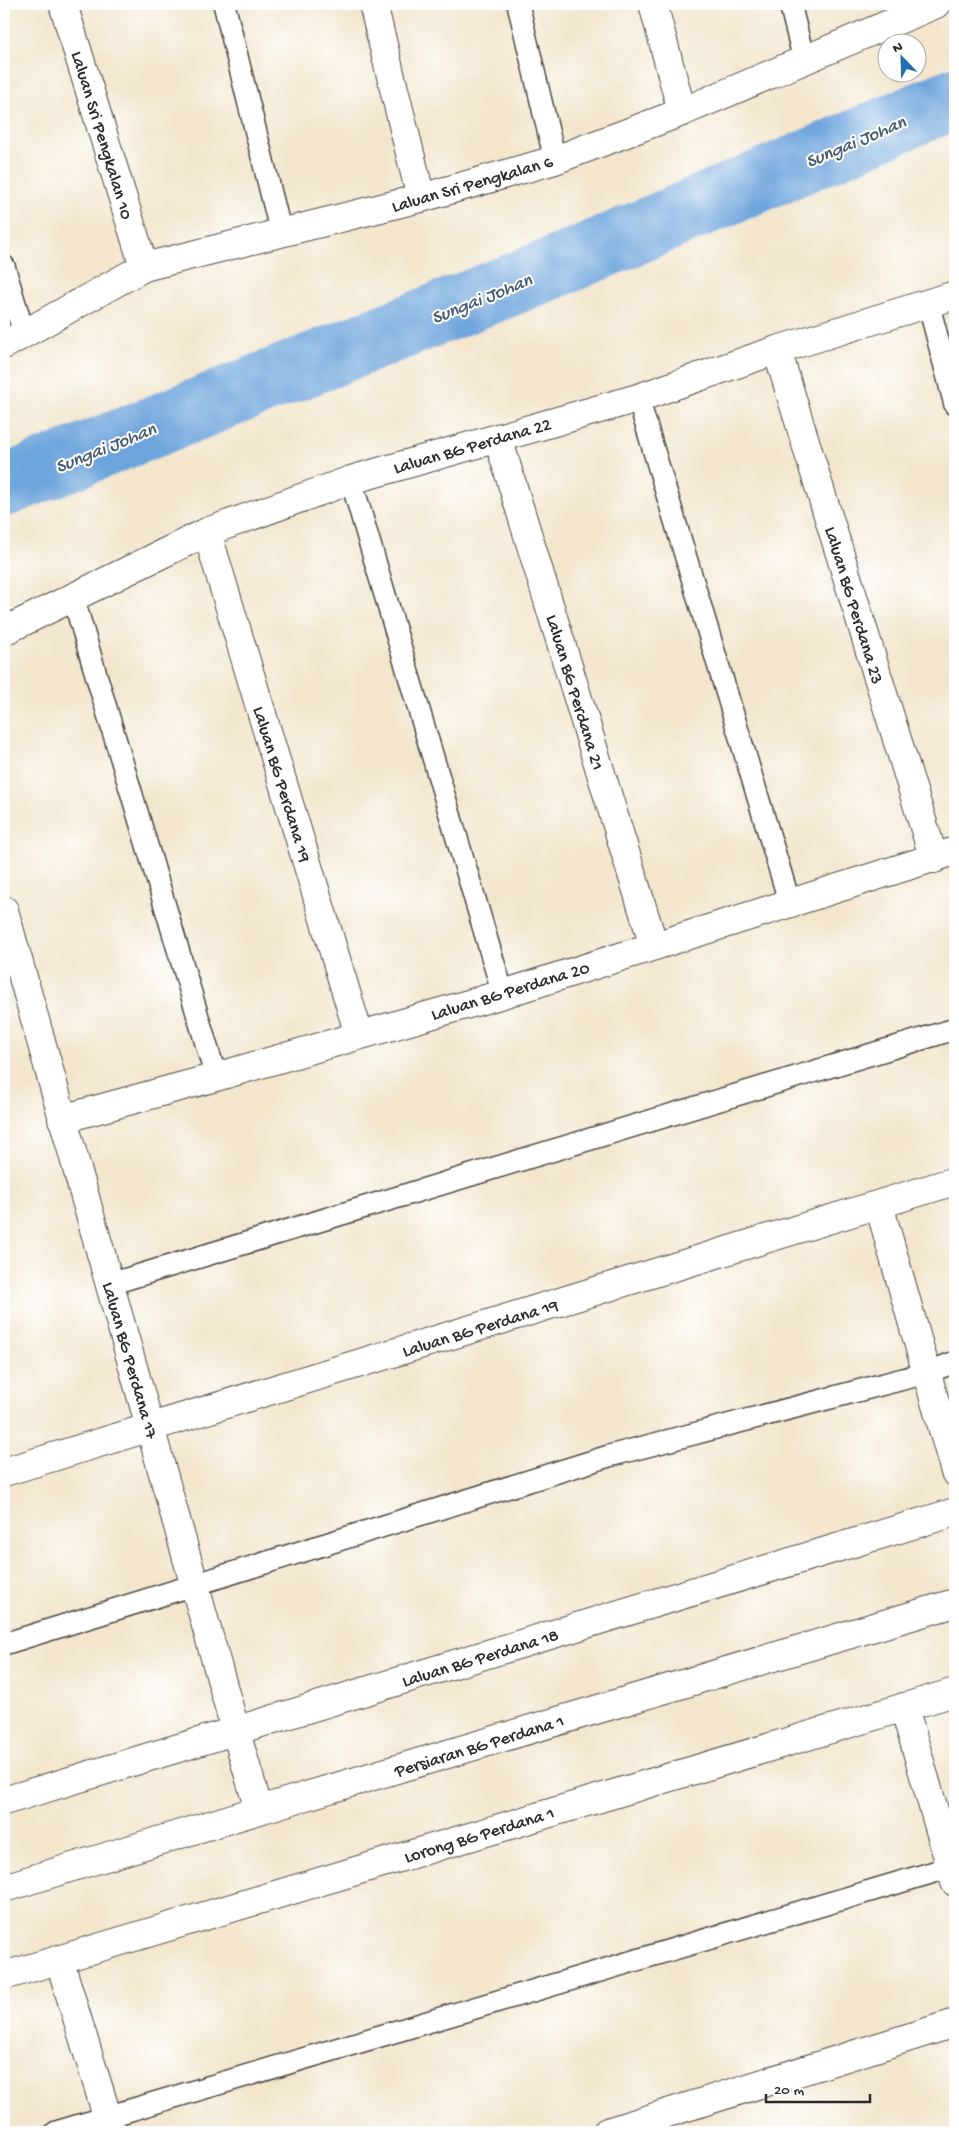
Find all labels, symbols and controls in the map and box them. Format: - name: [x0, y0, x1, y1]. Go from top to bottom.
- north arrow: [876, 32, 926, 82]
- text: N: [890, 39, 905, 58]
- street label: Laluan Sri Pengkalan 10: [65, 49, 136, 222]
- water label: Sungai Johan: [803, 111, 911, 175]
- street label: Laluan Sri Pengkalan 6: [390, 152, 557, 218]
- water label: Sungai Johan: [429, 269, 537, 331]
- street label: Laluan BG Perdana 22: [391, 415, 554, 480]
- water label: Sungai Johan: [53, 418, 161, 480]
- street label: Laluan BG Perdana 23: [819, 524, 887, 687]
- street label: Laluan BG Perdana 21: [540, 612, 607, 773]
- street label: Laluan BG Perdana 19: [247, 704, 314, 865]
- street label: Laluan BG Perdana 20: [429, 958, 593, 1026]
- street label: Laluan BG Perdana 17: [96, 1280, 161, 1442]
- street label: Laluan BG Perdana 19: [400, 1296, 561, 1363]
- street label: Laluan BG Perdana 18: [400, 1626, 562, 1693]
- street label: Persiaran BG Perdana 1: [391, 1712, 567, 1784]
- street label: Lorong BG Perdana 1: [402, 1804, 557, 1869]
- scale bar: [766, 2071, 870, 2103]
- text: 20 m: [774, 2082, 804, 2100]

